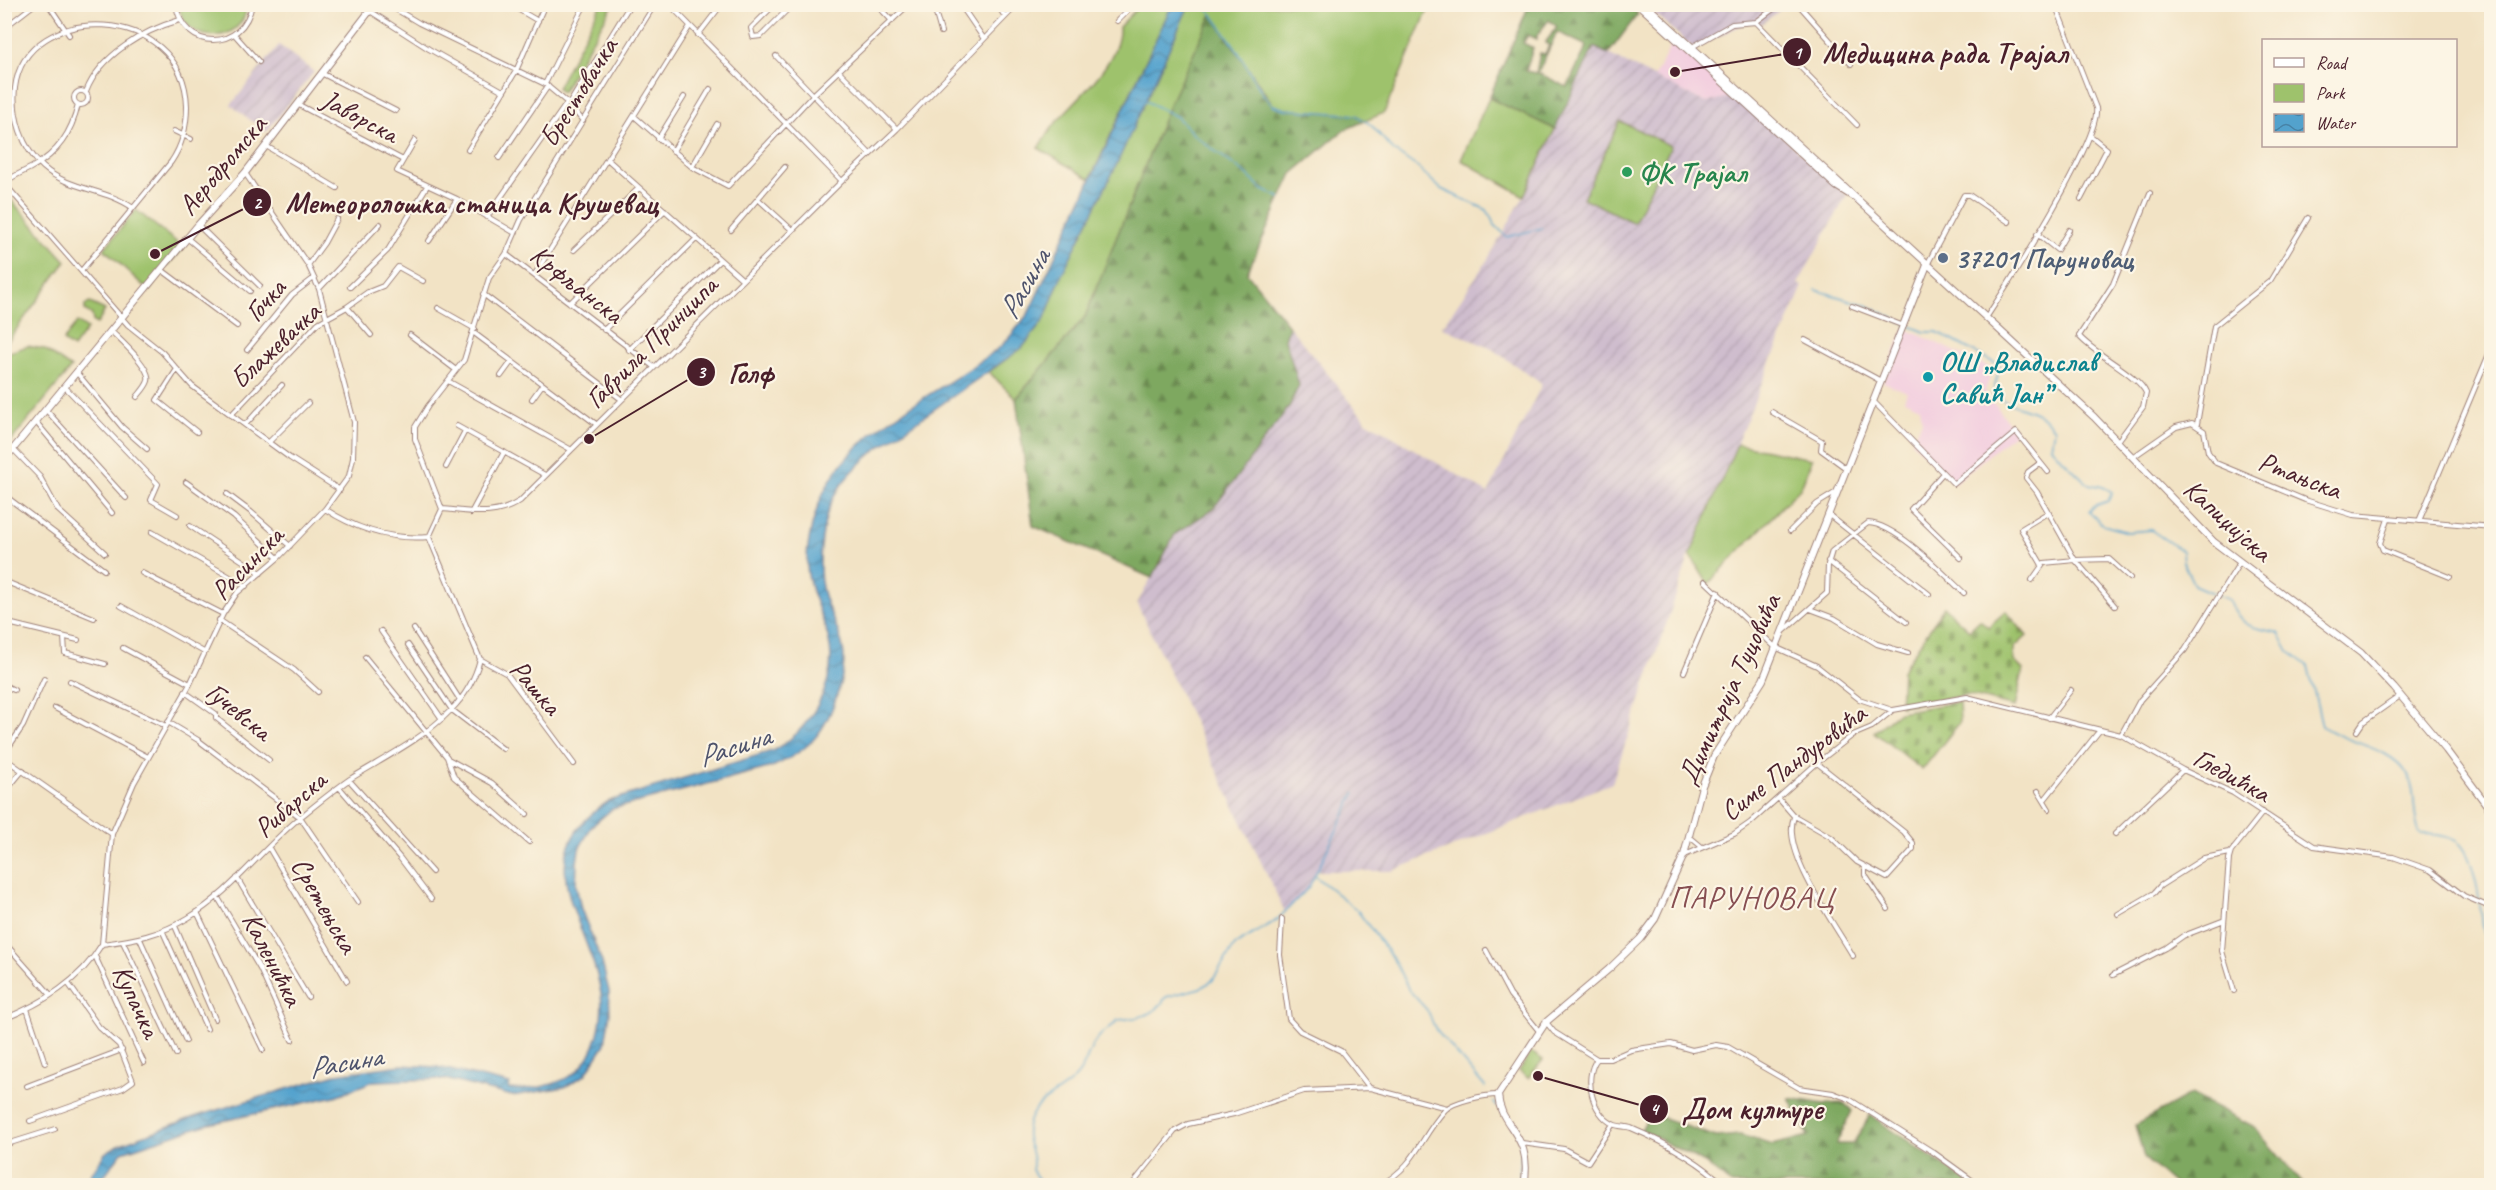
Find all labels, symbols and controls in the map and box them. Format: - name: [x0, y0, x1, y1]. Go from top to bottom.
- callout: Медицина рада Трајал: [1782, 28, 2077, 76]
- street label: Брестовачка: [531, 30, 626, 153]
- text: Медицина рада Трајал: [1823, 34, 2070, 72]
- legend: [2262, 39, 2457, 147]
- text: 1: [1793, 42, 1803, 64]
- text: Road: [2316, 52, 2349, 74]
- street label: Јаворска: [314, 80, 407, 152]
- text: Park: [2316, 82, 2346, 104]
- street label: Аеродромска: [170, 106, 275, 222]
- text: Water: [2316, 112, 2357, 134]
- place label: ФК Трајал: [1639, 155, 1749, 190]
- marker: ФК Трајал: [1620, 165, 1634, 179]
- callout: Метеоролошка станица Крушевац: [242, 178, 671, 226]
- text: Метеоролошка станица Крушевац: [285, 184, 660, 222]
- text: 2: [253, 192, 263, 214]
- street label: Крфљанска: [523, 237, 632, 332]
- water label: Расина: [989, 239, 1060, 325]
- place label: 37201 Паруновац: [1955, 241, 2135, 277]
- marker: 37201 Паруновац: [1936, 251, 1950, 265]
- street label: Гаврила Принципа: [577, 267, 726, 416]
- street label: Гочка: [237, 270, 294, 329]
- street label: Блажевачка: [222, 293, 329, 396]
- place label: ОШ „Владислав Савић Јан”: [1940, 344, 2102, 411]
- callout: Голф: [686, 348, 786, 396]
- text: Голф: [728, 354, 776, 392]
- text: 3: [697, 361, 707, 383]
- marker: ОШ „Владислав Савић Јан”: [1921, 370, 1935, 384]
- street label: Ртањска: [2254, 443, 2348, 507]
- street label: Капиџијска: [2176, 471, 2281, 570]
- street label: Расинска: [203, 517, 292, 607]
- street label: Димитрија Туцовића: [1670, 587, 1789, 790]
- street label: Рашка: [502, 652, 571, 723]
- street label: Гучевска: [199, 674, 281, 750]
- street label: Симе Пандуровића: [1713, 695, 1874, 828]
- water label: Расина: [693, 715, 778, 775]
- street label: Гледићка: [2187, 740, 2278, 811]
- street label: Рибарска: [246, 761, 335, 845]
- street label: Сретењска: [284, 851, 367, 961]
- district label: ПАРУНОВАЦ: [1669, 877, 1837, 918]
- street label: Каленићка: [235, 906, 312, 1013]
- street label: Купачка: [105, 959, 170, 1045]
- water label: Расина: [305, 1036, 388, 1087]
- callout: Дом културе: [1639, 1085, 1835, 1133]
- text: Дом културе: [1682, 1090, 1825, 1129]
- text: 4: [1650, 1098, 1660, 1120]

